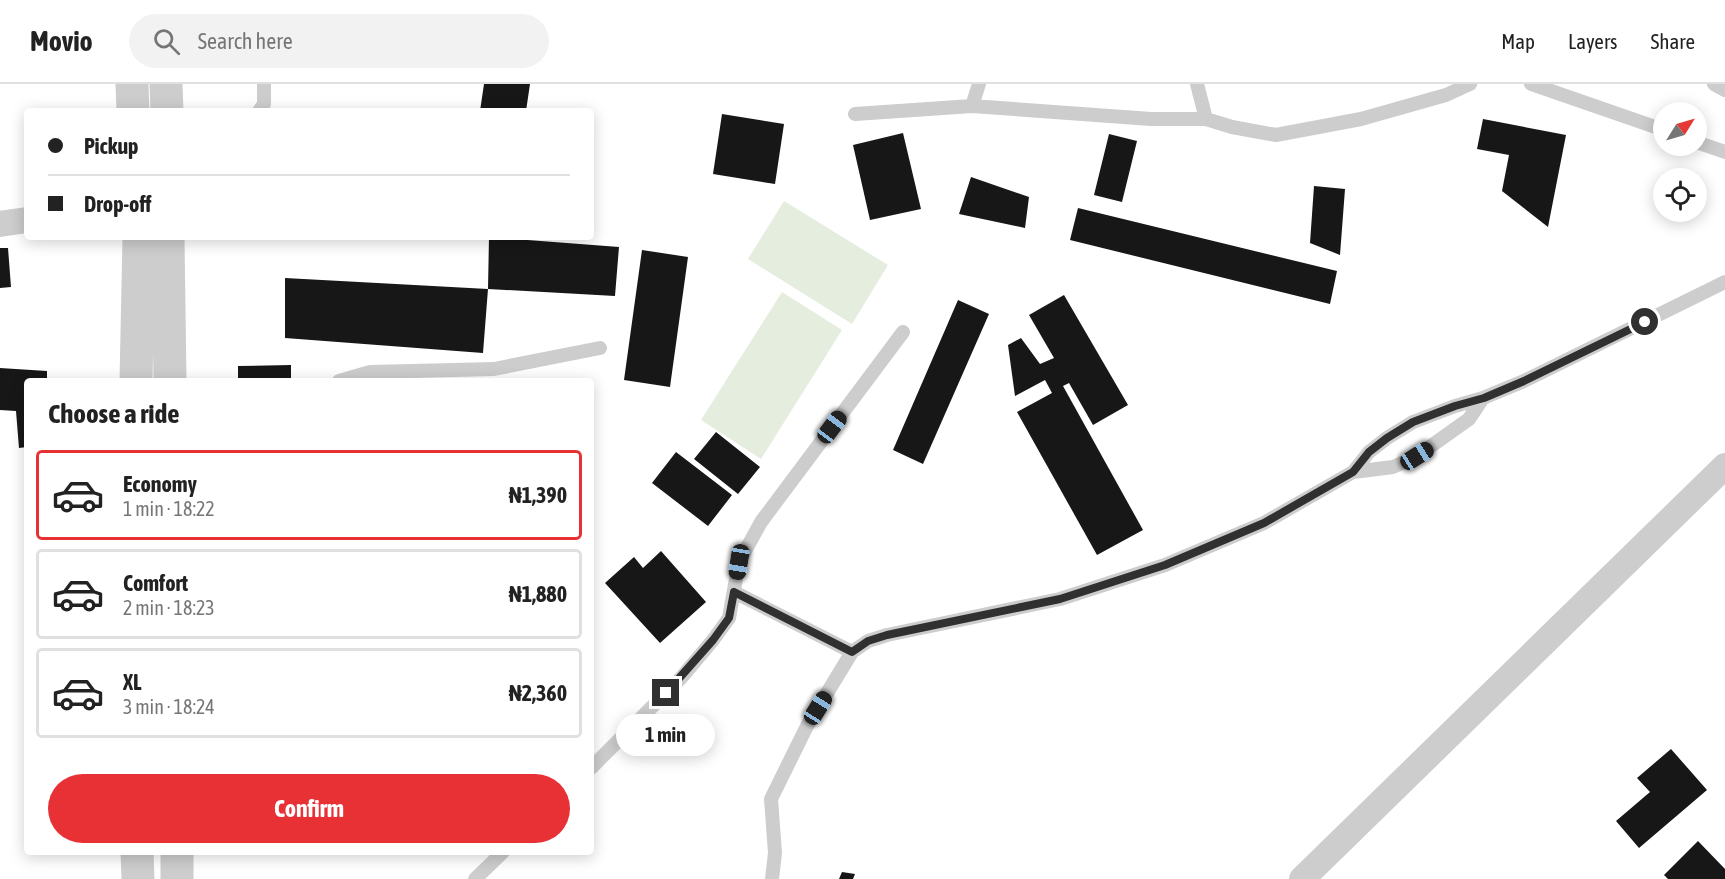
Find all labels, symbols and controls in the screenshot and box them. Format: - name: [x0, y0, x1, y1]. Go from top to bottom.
- search box: [129, 14, 549, 68]
- text: Movio: [30, 25, 93, 57]
- icon: search: [150, 25, 183, 58]
- text: Search here: [198, 28, 293, 54]
- text: Map: [1501, 29, 1535, 53]
- text: Layers: [1568, 29, 1618, 53]
- text: Share: [1651, 29, 1695, 53]
- north arrow: [1653, 102, 1707, 156]
- map controls: [1653, 102, 1707, 222]
- text: Pickup: [84, 133, 139, 159]
- button: locate: [1653, 168, 1707, 222]
- text: Drop-off: [84, 191, 151, 217]
- route start: [1631, 308, 1658, 335]
- text: Choose a ride: [48, 398, 180, 429]
- car: [814, 407, 850, 447]
- car: [1397, 439, 1437, 473]
- icon: car: [51, 468, 105, 522]
- text: Economy: [123, 471, 197, 497]
- text: ₦1,390: [509, 482, 567, 508]
- text: 1 min · 18:22: [123, 497, 215, 520]
- car: [727, 543, 751, 581]
- icon: car: [51, 567, 105, 621]
- text: Comfort: [123, 570, 188, 596]
- text: ₦1,880: [509, 581, 567, 607]
- text: 2 min · 18:23: [123, 596, 215, 619]
- icon: car: [51, 666, 105, 720]
- text: XL: [123, 669, 141, 695]
- route end: [652, 679, 679, 706]
- text: ₦2,360: [509, 680, 567, 706]
- car: [801, 688, 835, 728]
- text: 3 min · 18:24: [123, 695, 215, 718]
- callout: 1 min: [616, 714, 716, 756]
- text: 1 min: [645, 723, 686, 746]
- button: Confirm: [48, 774, 570, 843]

